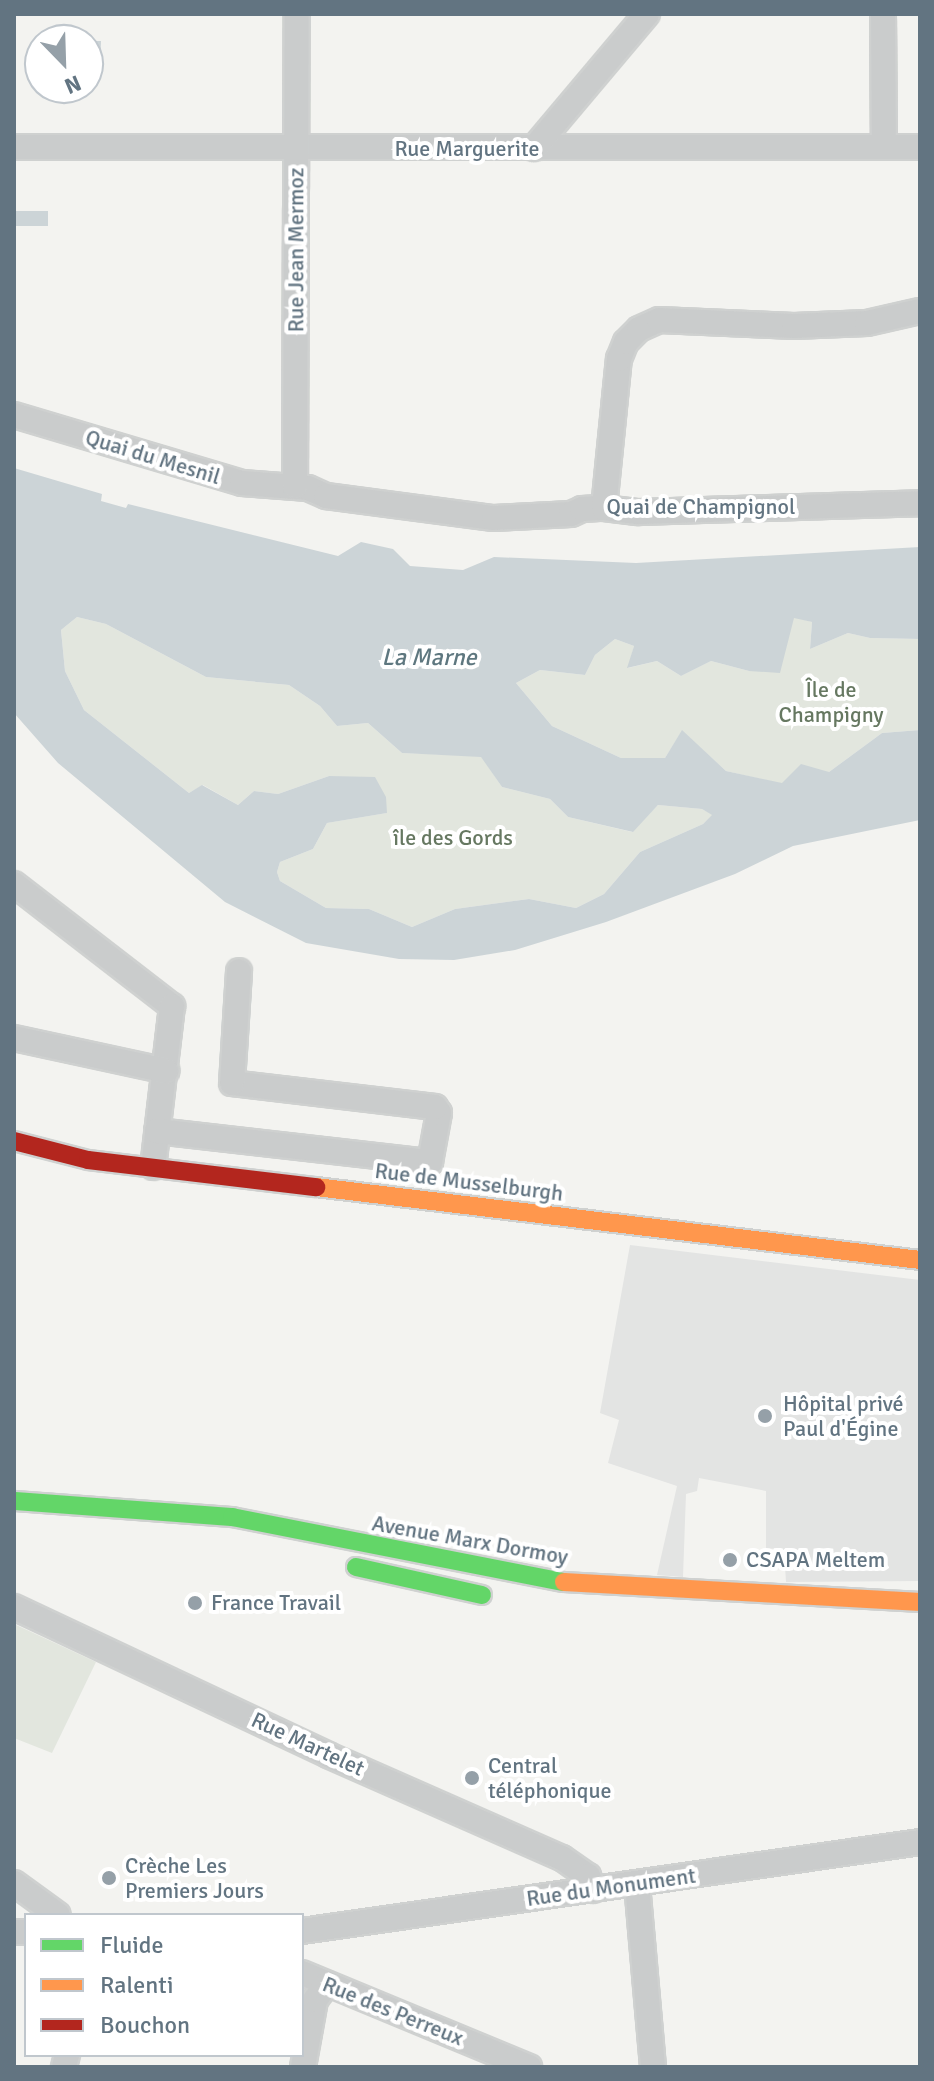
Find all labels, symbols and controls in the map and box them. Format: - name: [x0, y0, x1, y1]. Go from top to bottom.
- north arrow: [24, 24, 104, 104]
- text: N: [60, 69, 85, 100]
- street label: Rue Marguerite: [395, 136, 539, 162]
- street label: Rue Jean Mermoz: [283, 168, 309, 332]
- street label: Quai du Mesnil: [82, 424, 224, 490]
- street label: Quai de Champignol: [607, 494, 795, 520]
- water label: La Marne: [381, 644, 477, 672]
- park label: Île de Champigny: [778, 676, 884, 728]
- park label: île des Gords: [393, 825, 513, 851]
- street label: Rue de Musselburgh: [373, 1157, 565, 1207]
- place label: Hôpital privé Paul d'Égine: [783, 1390, 904, 1442]
- marker: Hôpital privé Paul d'Égine: [754, 1405, 776, 1427]
- street label: Avenue Marx Dormoy: [370, 1510, 570, 1570]
- place label: CSAPA Meltem: [746, 1547, 885, 1573]
- marker: CSAPA Meltem: [721, 1551, 739, 1569]
- place label: France Travail: [211, 1590, 341, 1616]
- marker: France Travail: [186, 1594, 204, 1612]
- street label: Rue Martelet: [247, 1706, 369, 1782]
- place label: Central téléphonique: [488, 1752, 611, 1804]
- marker: Central téléphonique: [463, 1769, 481, 1787]
- place label: Crèche Les Premiers Jours: [125, 1852, 264, 1904]
- street label: Rue du Monument: [525, 1862, 697, 1912]
- marker: Crèche Les Premiers Jours: [100, 1869, 118, 1887]
- legend: [24, 1913, 304, 2057]
- text: Fluide: [100, 1930, 164, 1960]
- text: Ralenti: [100, 1970, 173, 2000]
- street label: Rue des Perreux: [319, 1971, 467, 2051]
- text: Bouchon: [100, 2010, 190, 2040]

